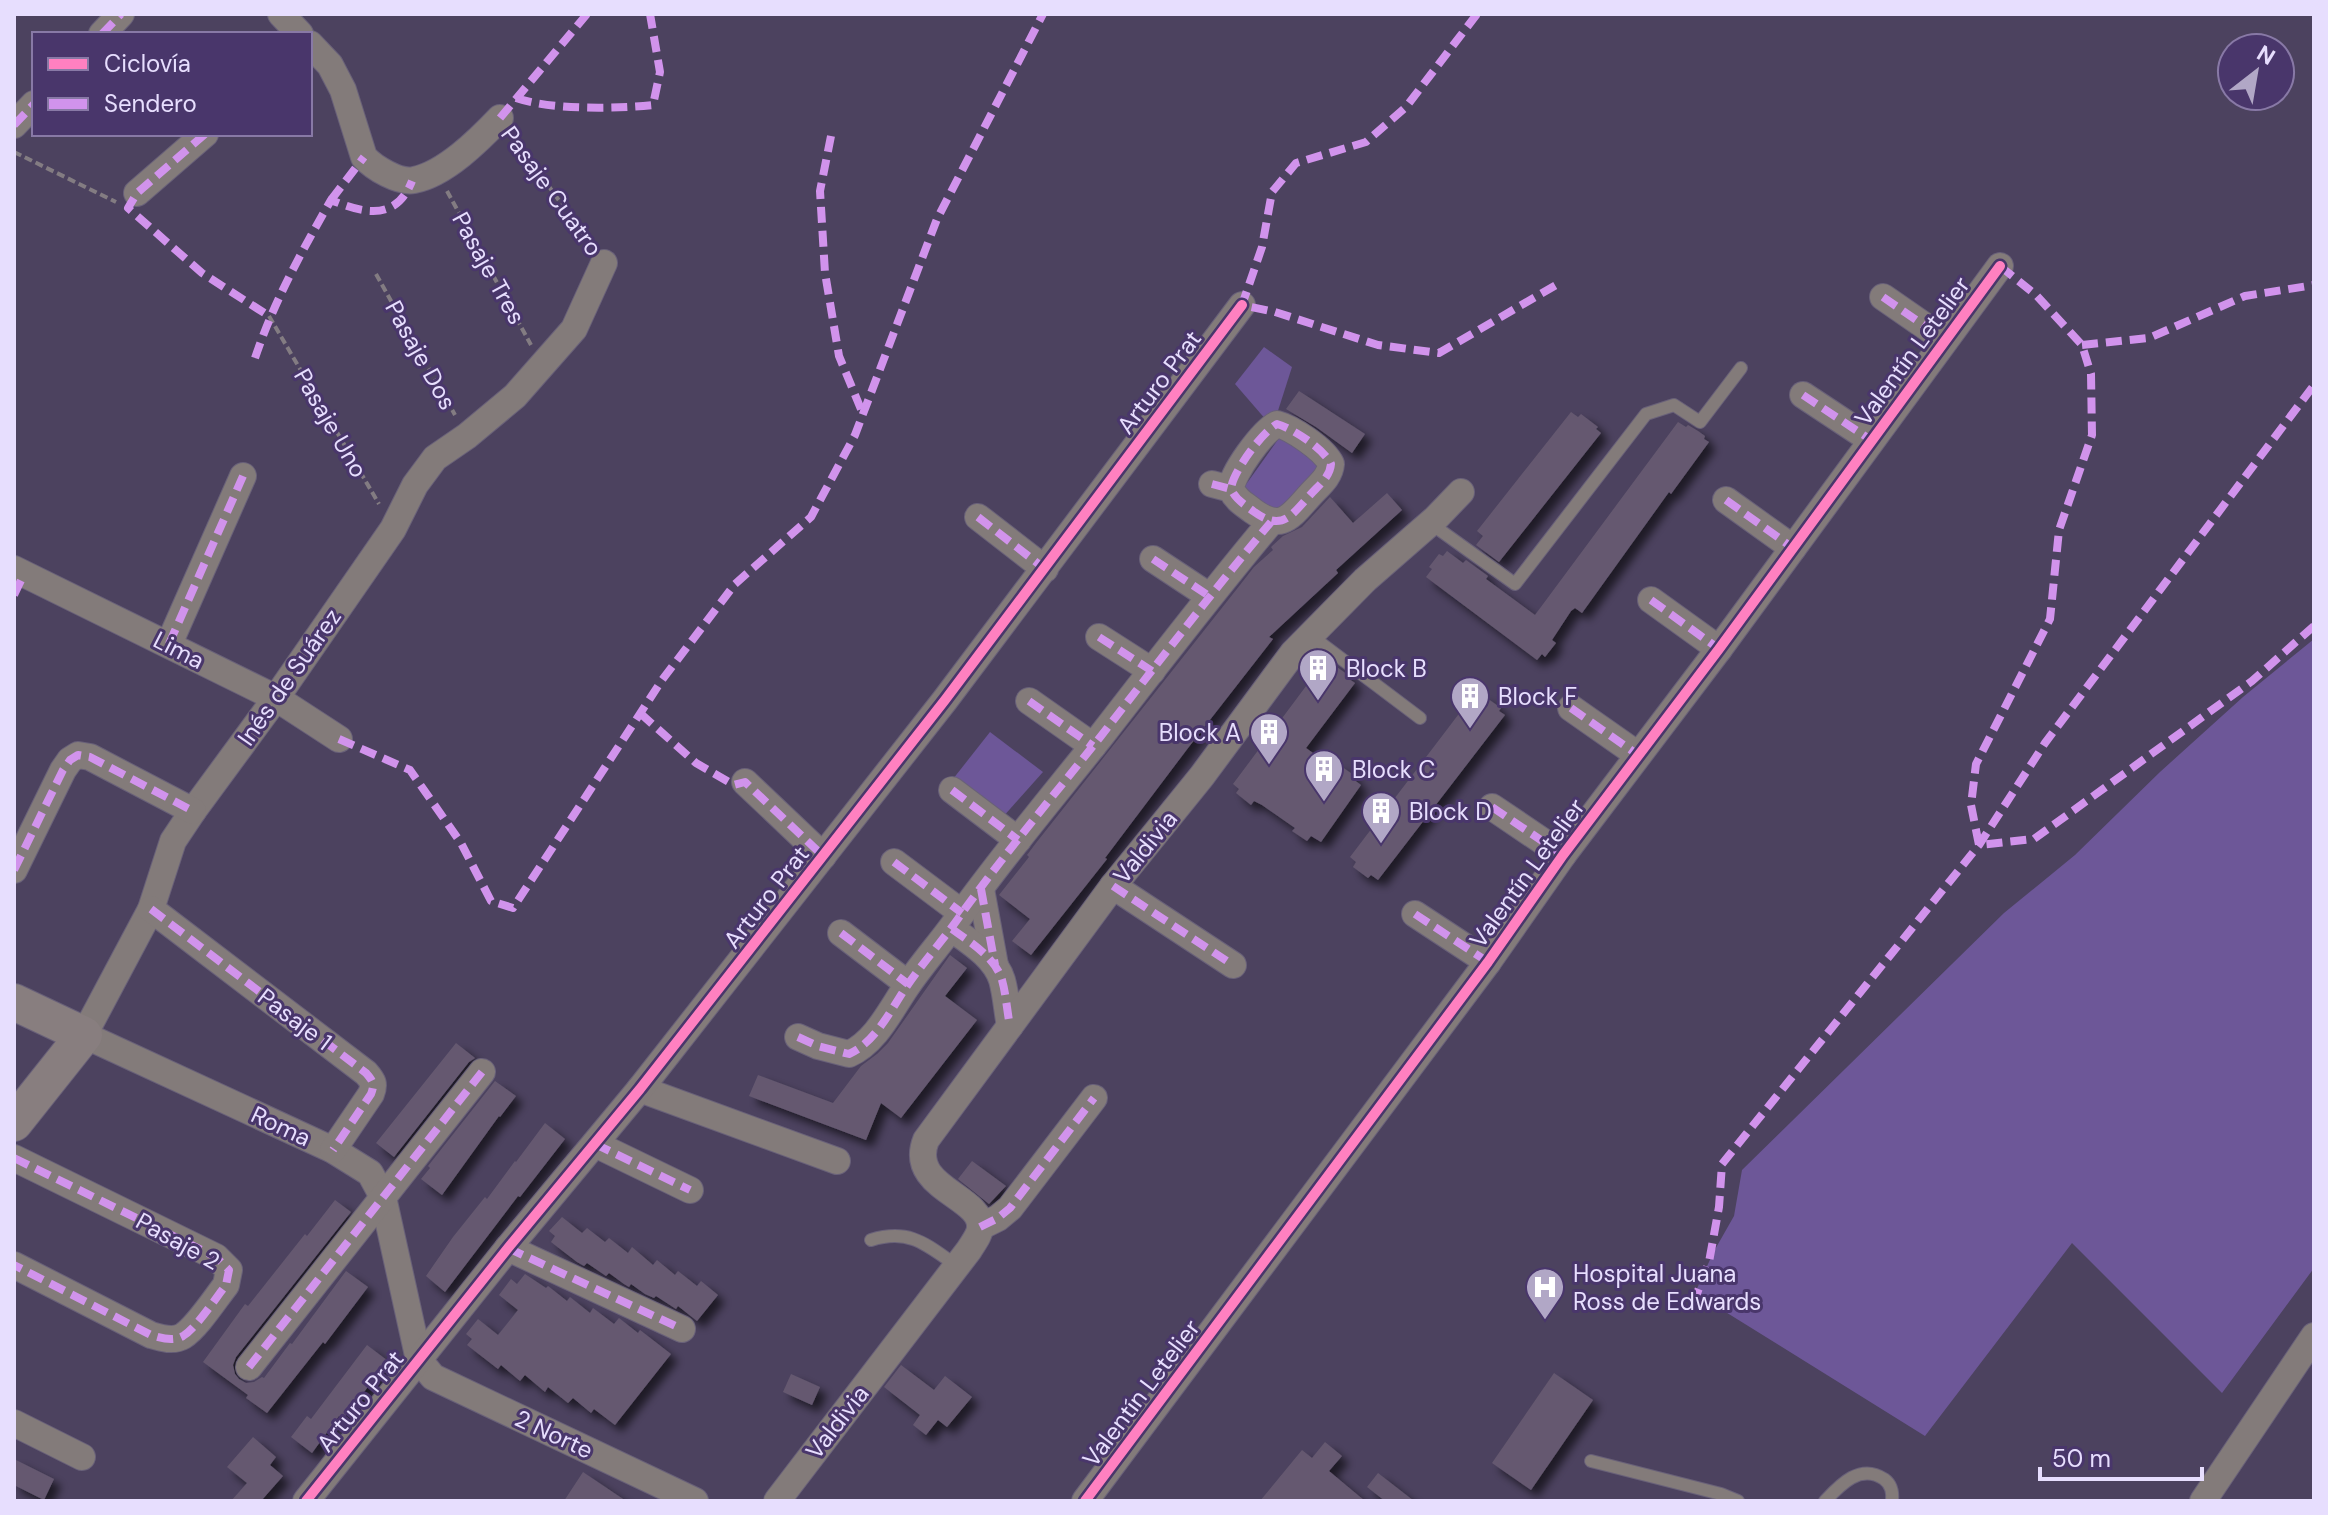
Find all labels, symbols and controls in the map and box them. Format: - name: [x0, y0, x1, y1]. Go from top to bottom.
- legend: [32, 32, 312, 136]
- north arrow: [2216, 32, 2296, 112]
- text: N: [2252, 39, 2280, 72]
- text: Ciclovía: [104, 48, 191, 79]
- text: Sendero: [104, 88, 197, 119]
- street label: Pasaje Cuatro: [494, 120, 610, 262]
- street label: Pasaje Tres: [445, 206, 533, 330]
- street label: Valentín Letelier: [1847, 270, 1977, 432]
- street label: Pasaje Dos: [378, 295, 464, 415]
- street label: Arturo Prat: [1110, 324, 1208, 440]
- street label: Pasaje Uno: [287, 363, 375, 483]
- street label: Inés de Suárez: [230, 602, 348, 752]
- street label: Lima: [148, 624, 210, 676]
- building icon: Block B: [1297, 647, 1339, 702]
- place label: Block B: [1346, 653, 1427, 684]
- building icon: Block F: [1449, 675, 1491, 730]
- place label: Block F: [1498, 681, 1577, 712]
- building icon: Block A: [1248, 711, 1290, 766]
- place label: Block A: [1159, 717, 1241, 748]
- building icon: Block C: [1303, 748, 1345, 803]
- place label: Block C: [1352, 754, 1435, 785]
- building icon: Block D: [1360, 790, 1402, 845]
- street label: Valentín Letelier: [1462, 792, 1592, 954]
- place label: Block D: [1409, 796, 1492, 827]
- street label: Valdivia: [1106, 804, 1184, 890]
- street label: Arturo Prat: [716, 839, 816, 955]
- street label: Pasaje 1: [252, 981, 338, 1057]
- street label: Roma: [246, 1099, 316, 1153]
- street label: Pasaje 2: [131, 1205, 225, 1277]
- place label: Hospital Juana Ross de Edwards: [1573, 1258, 1761, 1317]
- hospital icon: Hospital Juana Ross de Edwards: [1524, 1266, 1566, 1321]
- street label: Valentín Letelier: [1075, 1313, 1207, 1473]
- street label: Arturo Prat: [310, 1344, 410, 1458]
- street label: Valdivia: [798, 1379, 876, 1465]
- street label: 2 Norte: [510, 1402, 598, 1466]
- scale bar: [2040, 1431, 2202, 1481]
- text: 50 m: [2052, 1443, 2111, 1474]

